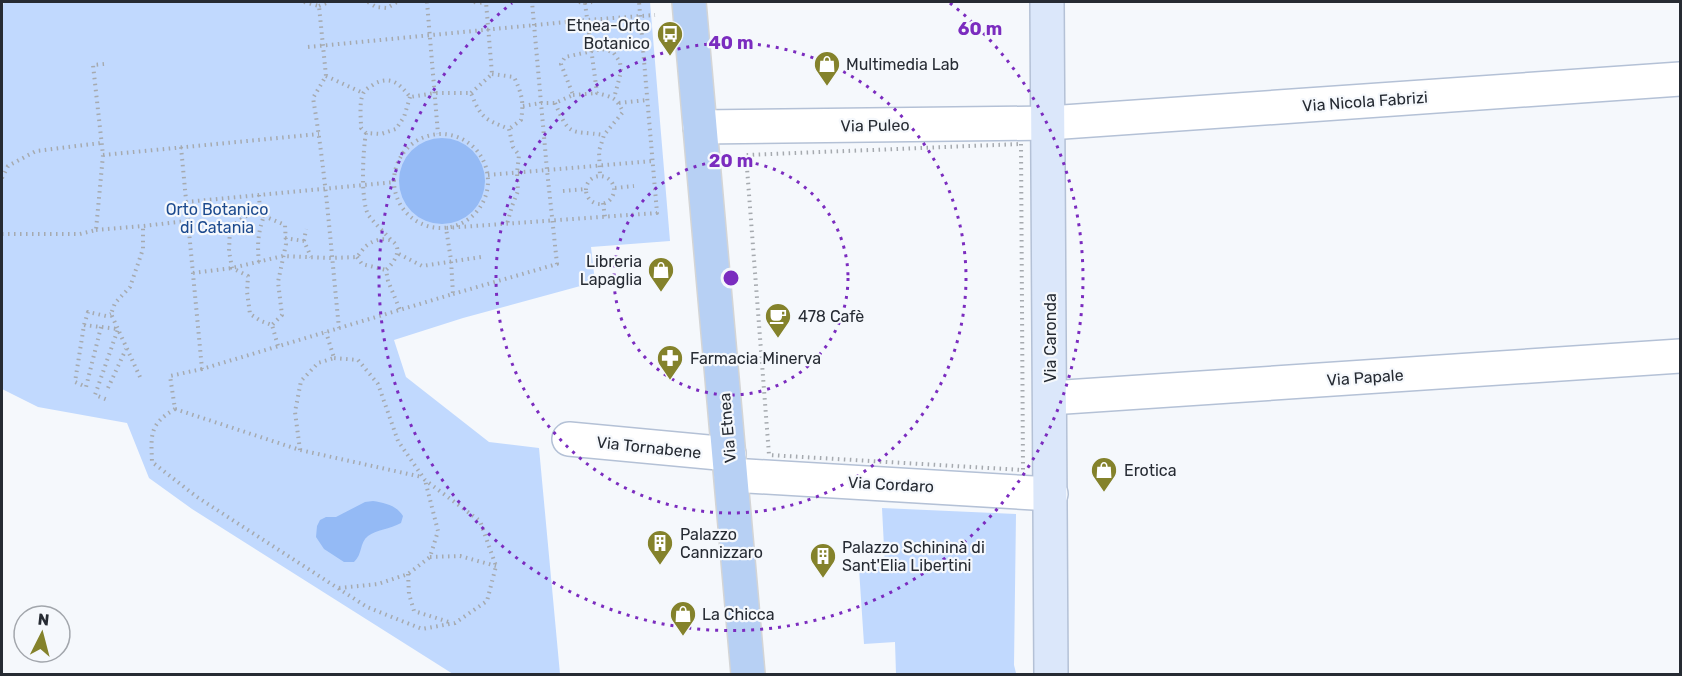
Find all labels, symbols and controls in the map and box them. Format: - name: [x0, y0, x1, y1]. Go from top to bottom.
- place label: Etnea-Orto Botanico: [567, 16, 650, 53]
- text: 60 m: [958, 18, 1002, 40]
- bus stop icon: Etnea-Orto Botanico: [655, 19, 685, 57]
- text: 40 m: [709, 32, 753, 54]
- shop icon: Multimedia Lab: [812, 49, 842, 87]
- place label: Multimedia Lab: [846, 55, 959, 74]
- street label: Via Nicola Fabrizi: [1302, 88, 1429, 115]
- street label: Via Puleo: [840, 115, 910, 136]
- text: 20 m: [709, 150, 753, 172]
- park label: Orto Botanico di Catania: [166, 200, 268, 237]
- place label: Libreria Lapaglia: [580, 252, 642, 289]
- shop icon: Libreria Lapaglia: [646, 255, 676, 293]
- centre of rings: [721, 268, 741, 288]
- street label: Via Caronda: [1041, 293, 1060, 383]
- cafe icon: 478 Cafè: [763, 301, 793, 339]
- place label: 478 Cafè: [798, 307, 864, 326]
- pharmacy icon: Farmacia Minerva: [655, 343, 685, 381]
- place label: Farmacia Minerva: [690, 349, 821, 368]
- street label: Via Papale: [1326, 365, 1404, 390]
- street label: Via Etnea: [715, 392, 740, 464]
- street label: Via Tornabene: [596, 433, 702, 462]
- shop icon: Erotica: [1089, 455, 1119, 493]
- place label: Erotica: [1124, 461, 1177, 480]
- street label: Via Cordaro: [847, 473, 935, 496]
- place label: Palazzo Cannizzaro: [680, 525, 763, 562]
- building icon: Palazzo Cannizzaro: [645, 528, 675, 566]
- place label: Palazzo Schininà di Sant'Elia Libertini: [842, 538, 985, 575]
- building icon: Palazzo Schininà di Sant'Elia Libertini: [808, 541, 838, 579]
- shop icon: La Chicca: [668, 599, 698, 637]
- north arrow: [12, 604, 72, 664]
- place label: La Chicca: [702, 605, 775, 624]
- text: N: [37, 610, 50, 630]

